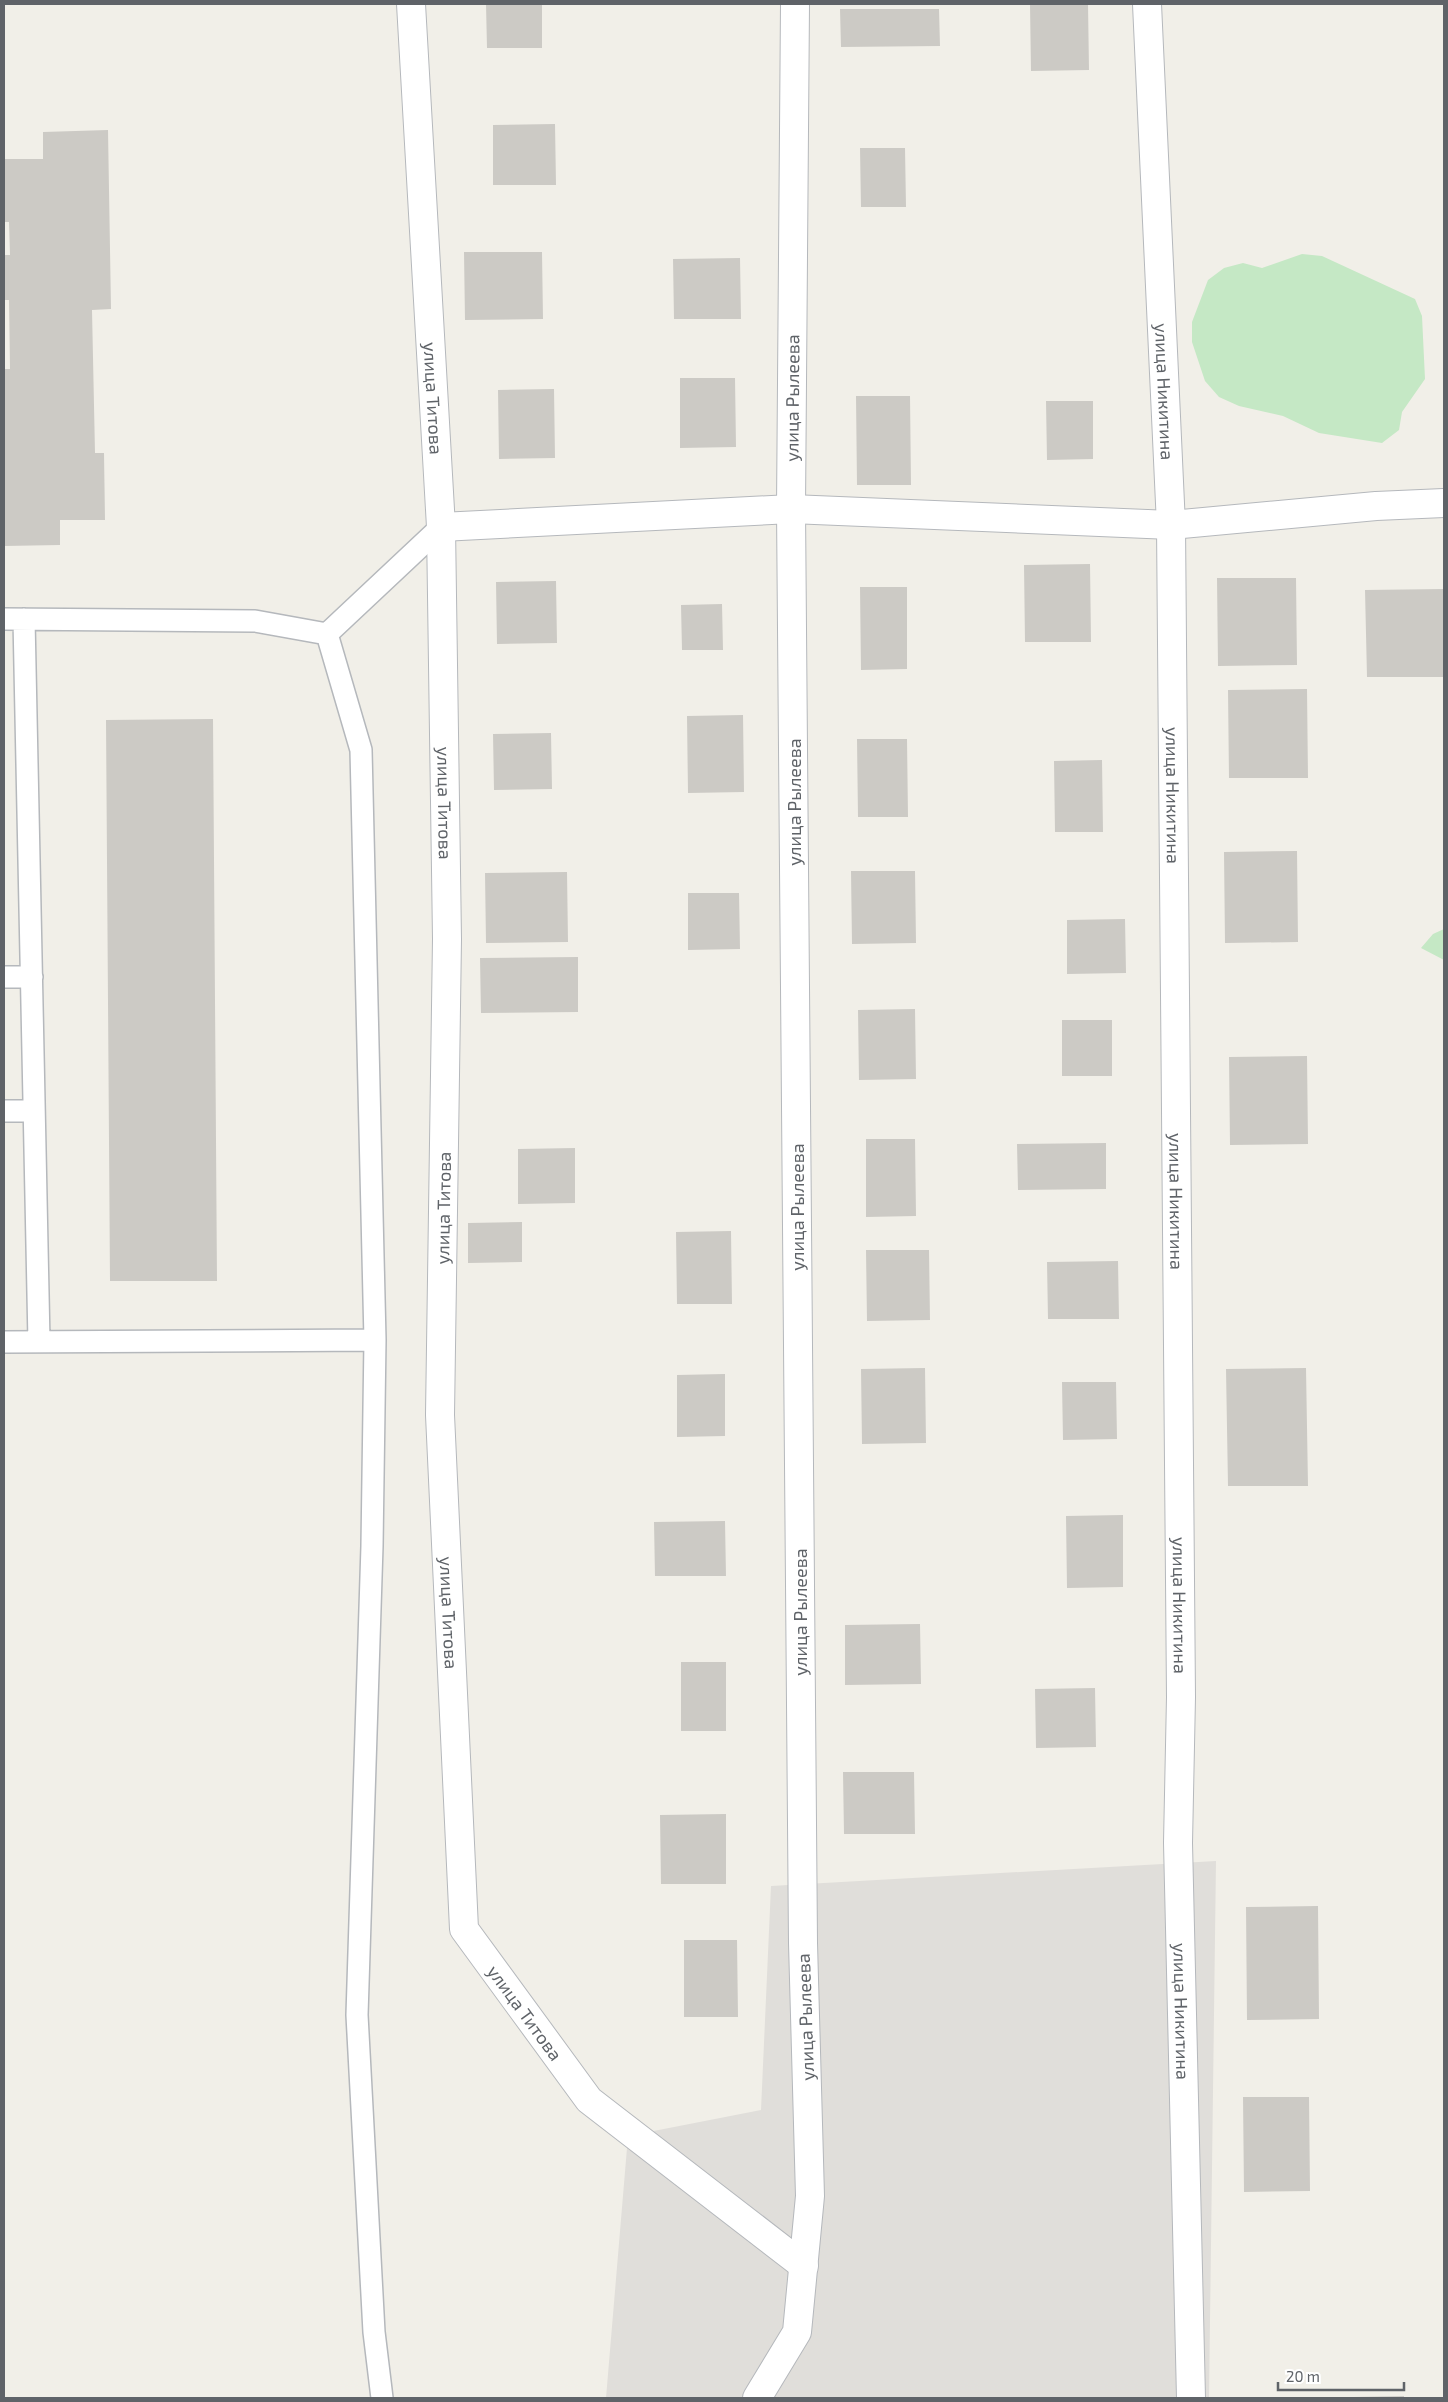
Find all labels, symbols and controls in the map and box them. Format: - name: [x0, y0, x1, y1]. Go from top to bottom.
- street label: улица Никитина: [1151, 323, 1179, 461]
- street label: улица Рылеева: [780, 334, 803, 462]
- street label: улица Титова: [419, 341, 448, 455]
- street label: улица Никитина: [1162, 727, 1185, 864]
- street label: улица Рылеева: [783, 738, 805, 866]
- street label: улица Титова: [433, 747, 457, 860]
- street label: улица Никитина: [1165, 1133, 1188, 1270]
- street label: улица Рылеева: [786, 1143, 808, 1271]
- street label: улица Титова: [431, 1151, 455, 1265]
- street label: улица Никитина: [1169, 1537, 1192, 1674]
- street label: улица Рылеева: [789, 1548, 811, 1676]
- street label: улица Титова: [436, 1556, 463, 1670]
- street label: улица Никитина: [1169, 1943, 1195, 2080]
- street label: улица Рылеева: [792, 1953, 818, 2081]
- street label: улица Титова: [483, 1961, 567, 2065]
- scale bar: [1278, 2360, 1404, 2392]
- text: 20 m: [1286, 2367, 1320, 2385]

